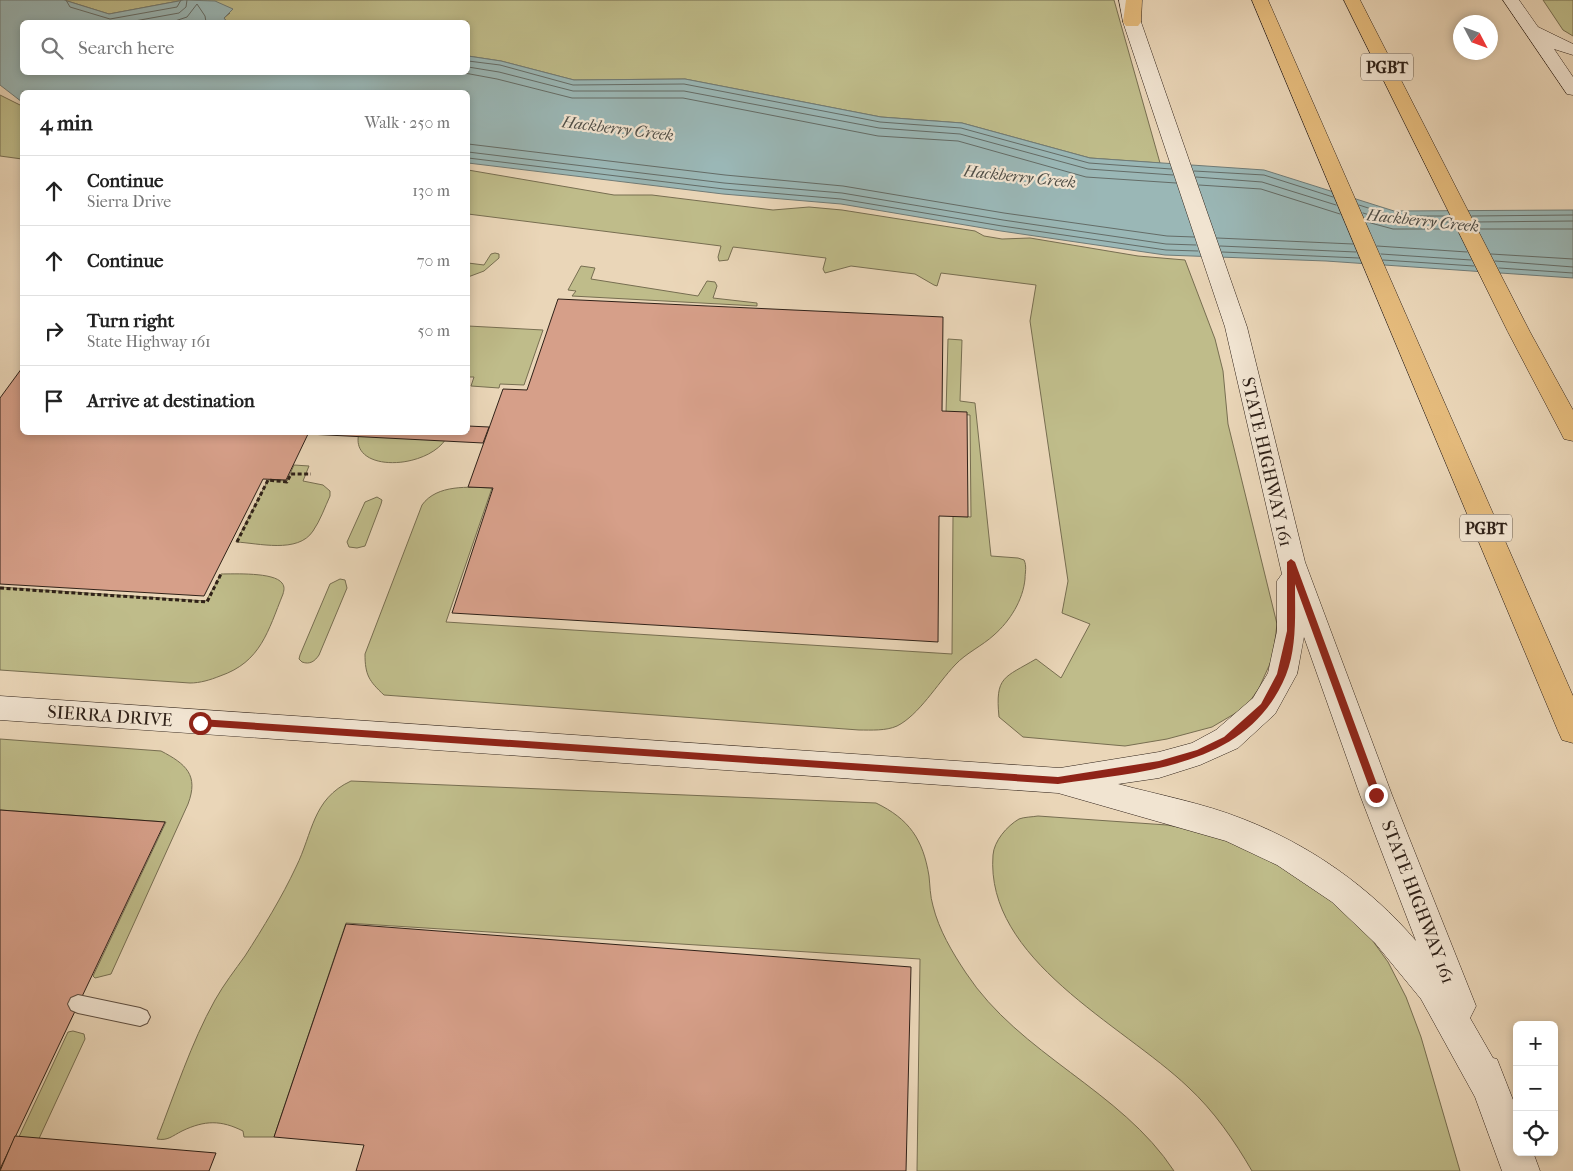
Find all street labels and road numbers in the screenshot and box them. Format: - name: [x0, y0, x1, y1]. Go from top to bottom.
- road number: PGBT: [1361, 54, 1413, 80]
- street label: STATE HIGHWAY 161: [1237, 375, 1296, 549]
- road number: PGBT: [1460, 514, 1512, 542]
- street label: SIERRA DRIVE: [47, 702, 173, 731]
- street label: STATE HIGHWAY 161: [1377, 817, 1458, 987]

